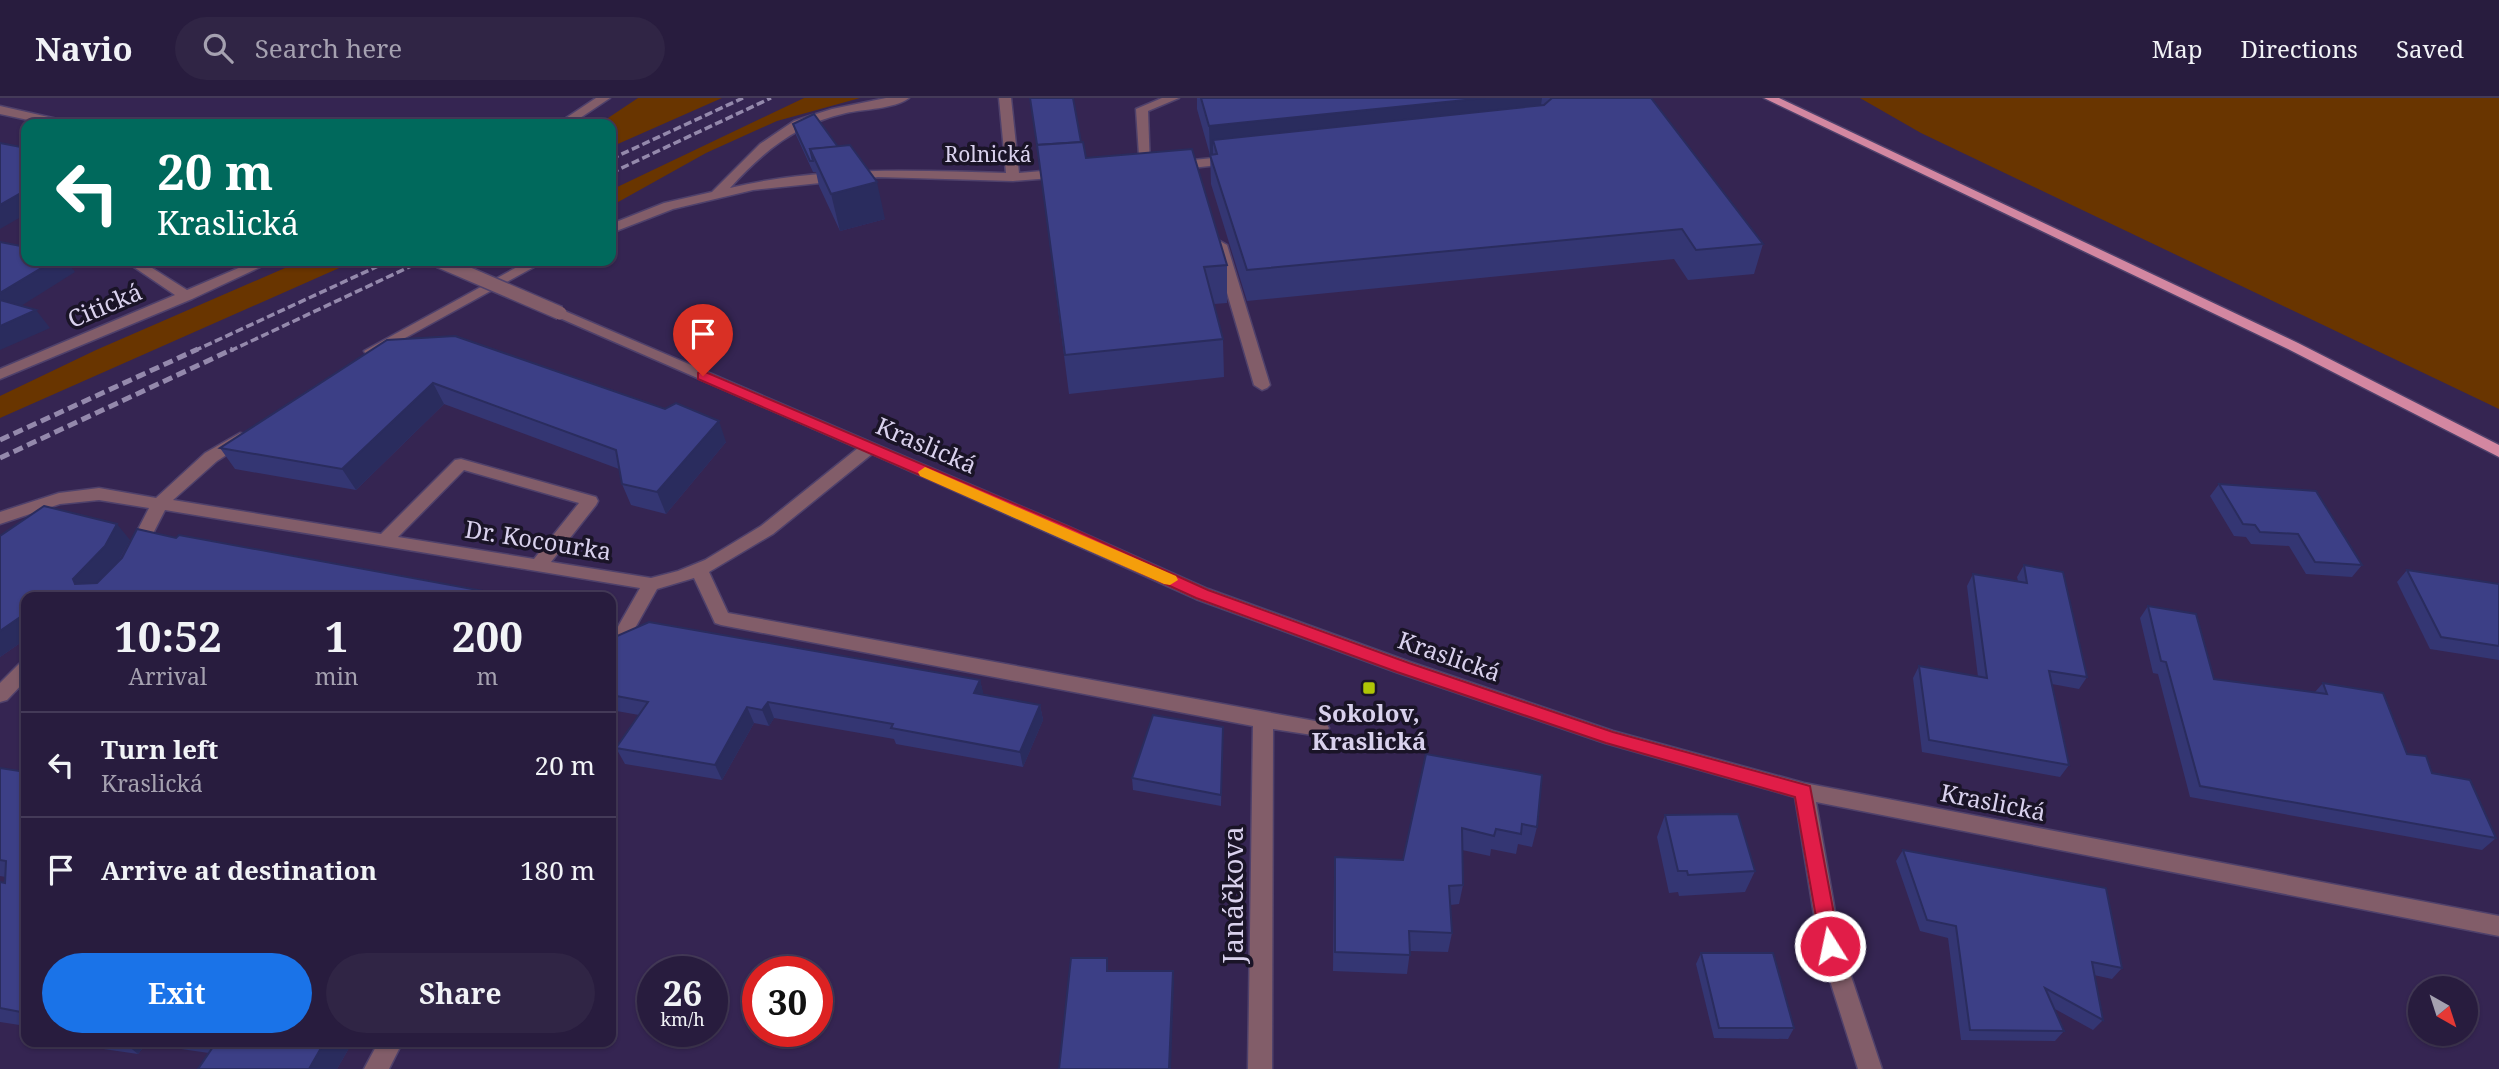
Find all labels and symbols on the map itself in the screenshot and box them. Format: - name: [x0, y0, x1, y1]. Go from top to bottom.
- street label: Rolnická: [944, 140, 1032, 168]
- street label: Citická: [62, 274, 147, 335]
- pin: [673, 304, 733, 376]
- street label: Kraslická: [871, 409, 982, 481]
- street label: Dr. Kocourka: [463, 512, 614, 567]
- street label: Kraslická: [1394, 623, 1505, 689]
- marker: Sokolov, Kraslická: [1361, 680, 1377, 696]
- place label: Sokolov, Kraslická: [1312, 696, 1426, 757]
- street label: Kraslická: [1938, 775, 2049, 828]
- street label: Janáčkova: [1213, 826, 1251, 965]
- position arrow: [1793, 909, 1867, 983]
- speed limit sign: 30: [742, 956, 833, 1047]
- north arrow: [2408, 976, 2478, 1046]

